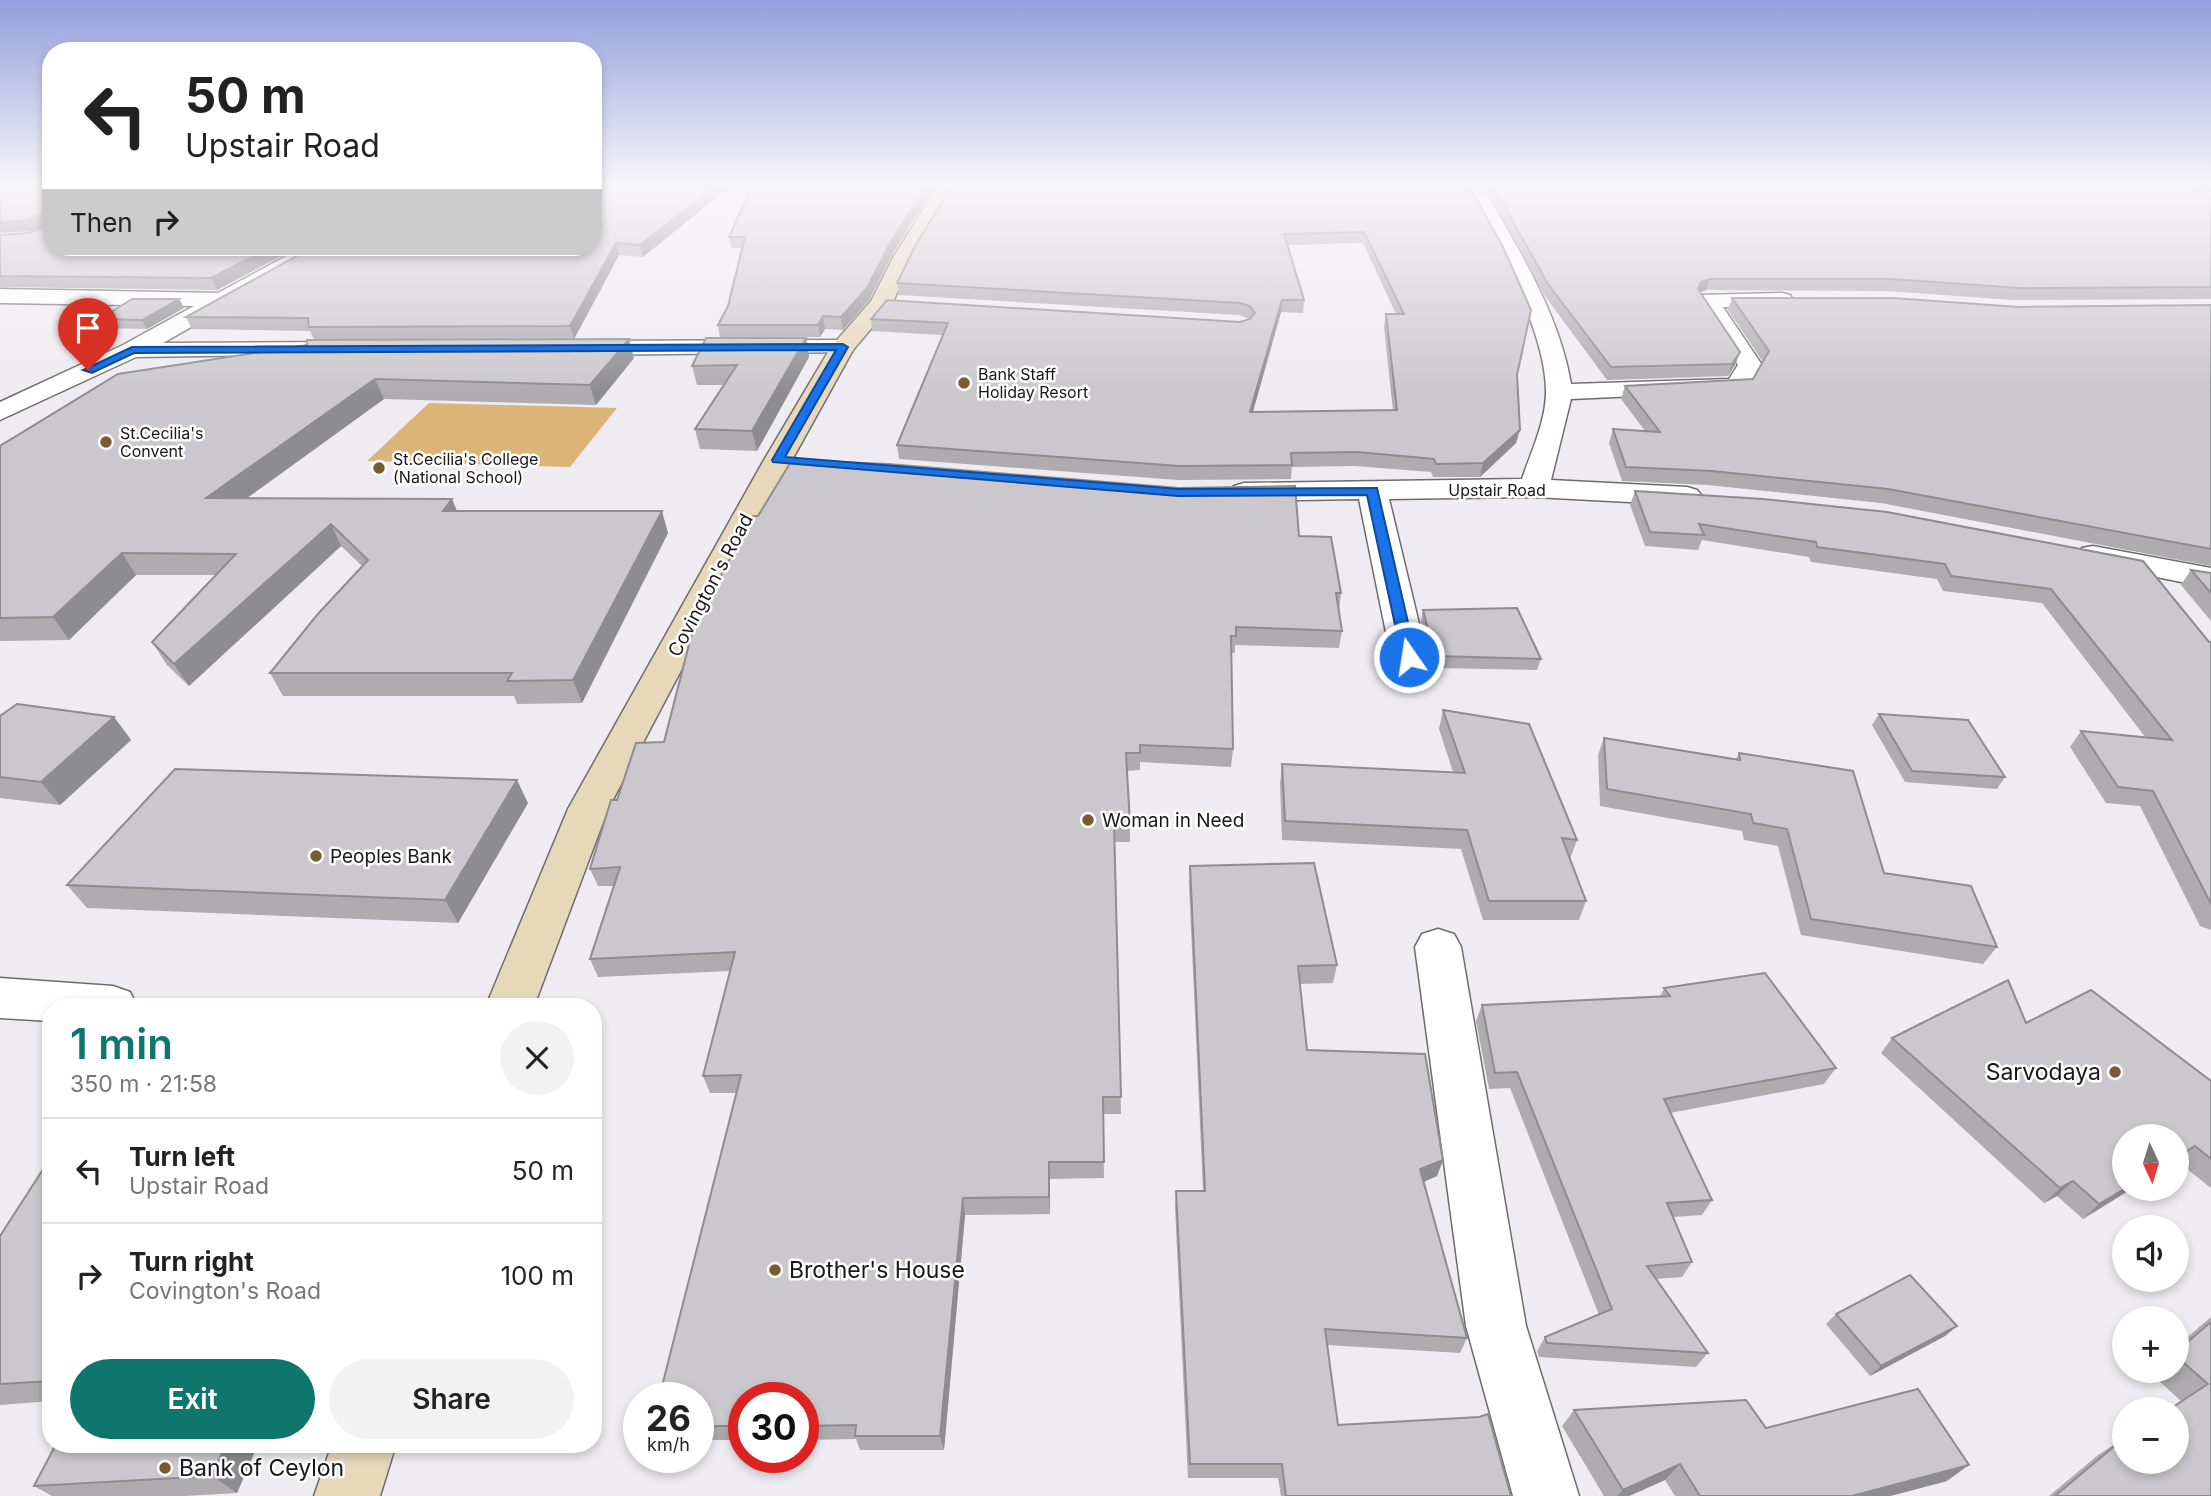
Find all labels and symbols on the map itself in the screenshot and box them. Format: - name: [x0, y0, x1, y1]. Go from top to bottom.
- pin: [58, 298, 118, 370]
- place label: Bank Staff Holiday Resort: [978, 364, 1088, 402]
- marker: Bank Staff Holiday Resort: [956, 375, 972, 391]
- place label: St.Cecilia's Convent: [120, 423, 203, 461]
- marker: St.Cecilia's Convent: [98, 434, 114, 450]
- place label: St.Cecilia's College (National School): [393, 449, 538, 487]
- marker: St.Cecilia's College (National School): [371, 460, 387, 476]
- street label: Upstair Road: [1448, 480, 1546, 500]
- street label: Covington's Road: [663, 510, 758, 661]
- position arrow: [1372, 620, 1446, 694]
- place label: Woman in Need: [1102, 809, 1244, 832]
- marker: Woman in Need: [1080, 812, 1096, 828]
- place label: Peoples Bank: [330, 845, 453, 868]
- marker: Peoples Bank: [308, 848, 324, 864]
- place label: Sarvodaya: [1986, 1058, 2101, 1086]
- marker: Sarvodaya: [2107, 1064, 2123, 1080]
- north arrow: [2112, 1124, 2189, 1200]
- place label: Brother's House: [789, 1256, 965, 1284]
- marker: Brother's House: [767, 1262, 783, 1278]
- speed limit sign: 30: [728, 1382, 819, 1473]
- place label: Bank of Ceylon: [179, 1454, 344, 1482]
- marker: Bank of Ceylon: [157, 1460, 173, 1476]

